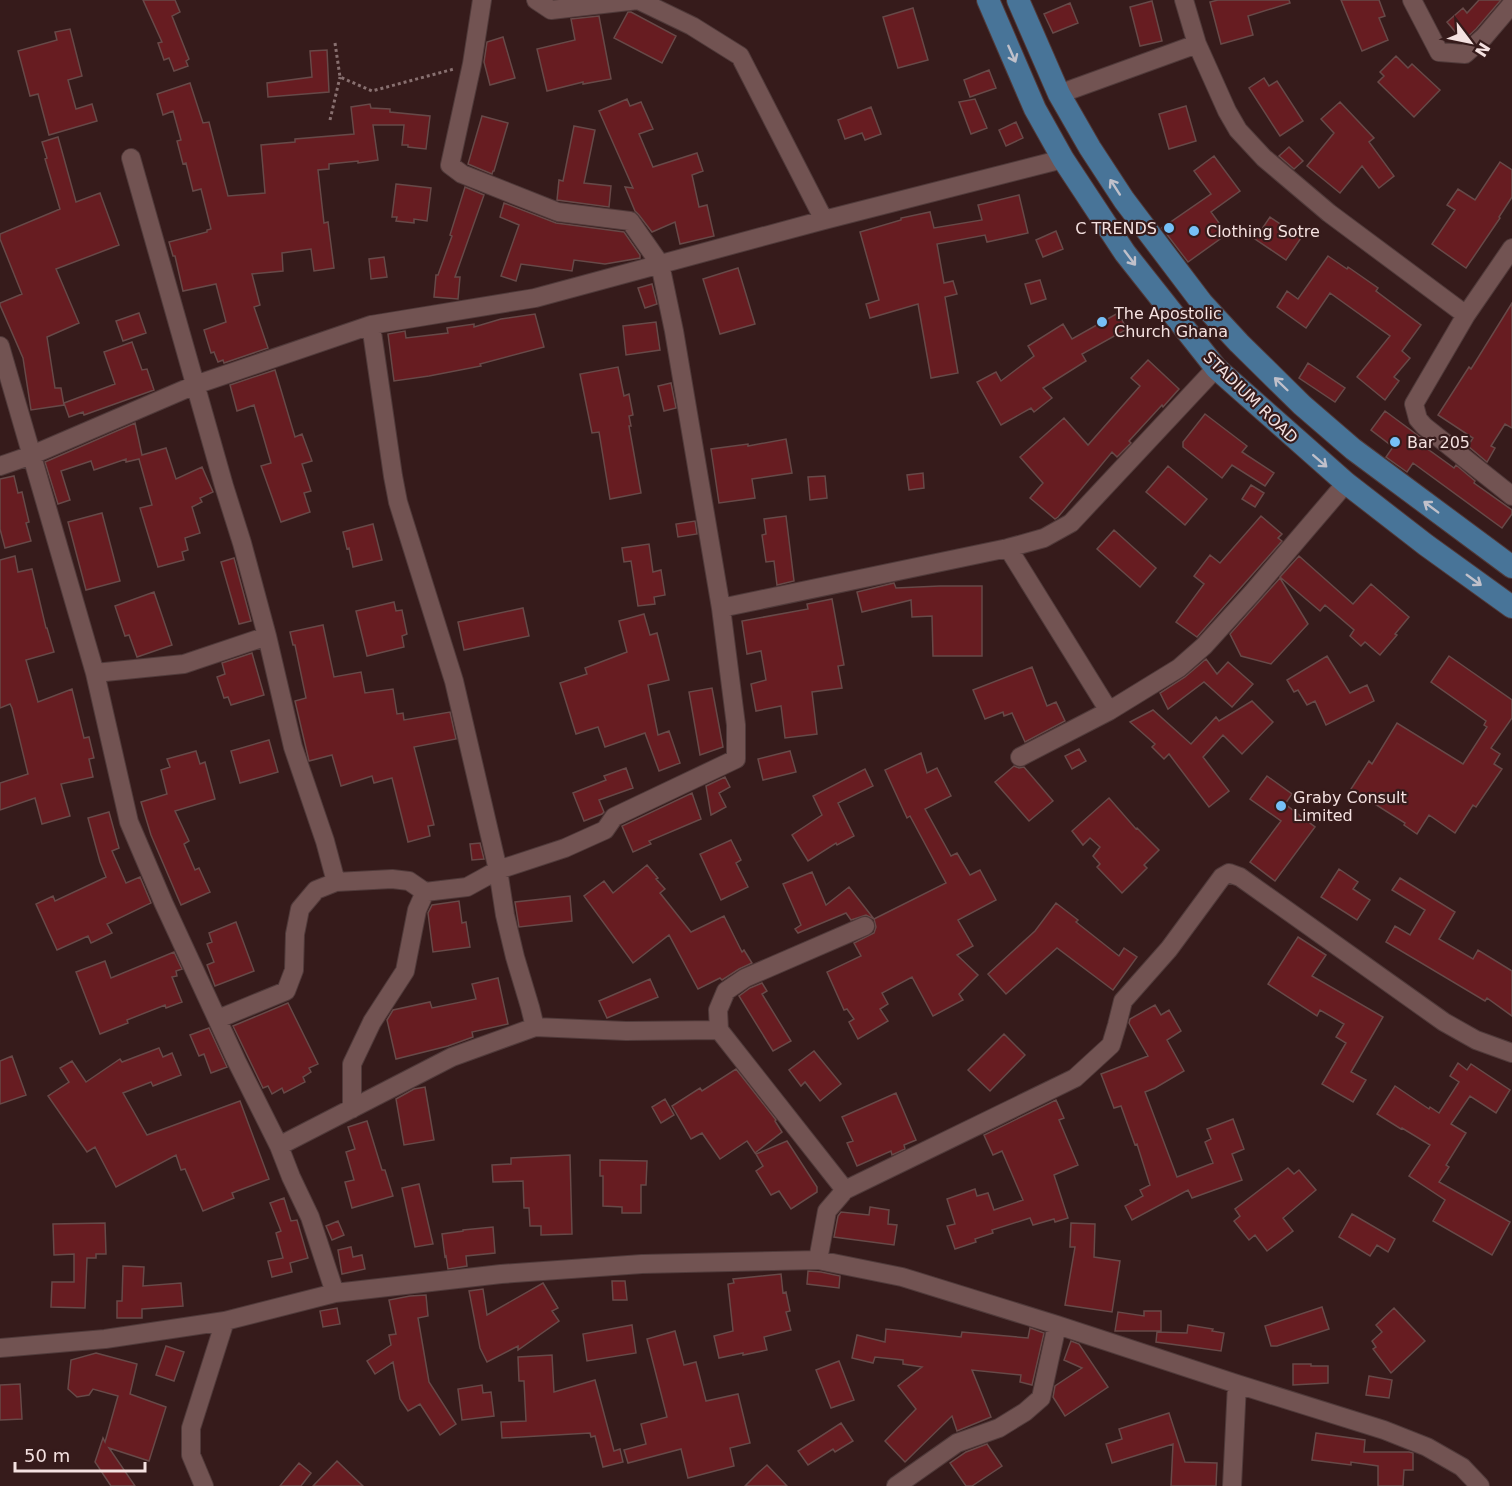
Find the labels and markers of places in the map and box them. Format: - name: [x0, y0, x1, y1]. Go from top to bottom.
- place label: C TRENDS: [1075, 219, 1157, 238]
- marker: C TRENDS: [1162, 221, 1176, 235]
- place label: Clothing Sotre: [1206, 222, 1320, 241]
- marker: Clothing Sotre: [1187, 224, 1201, 238]
- place label: The Apostolic Church Ghana: [1113, 304, 1228, 341]
- marker: The Apostolic Church Ghana: [1095, 315, 1109, 329]
- place label: Bar 205: [1407, 433, 1470, 452]
- marker: Bar 205: [1388, 435, 1402, 449]
- place label: Graby Consult Limited: [1293, 788, 1407, 825]
- marker: Graby Consult Limited: [1274, 799, 1288, 813]

